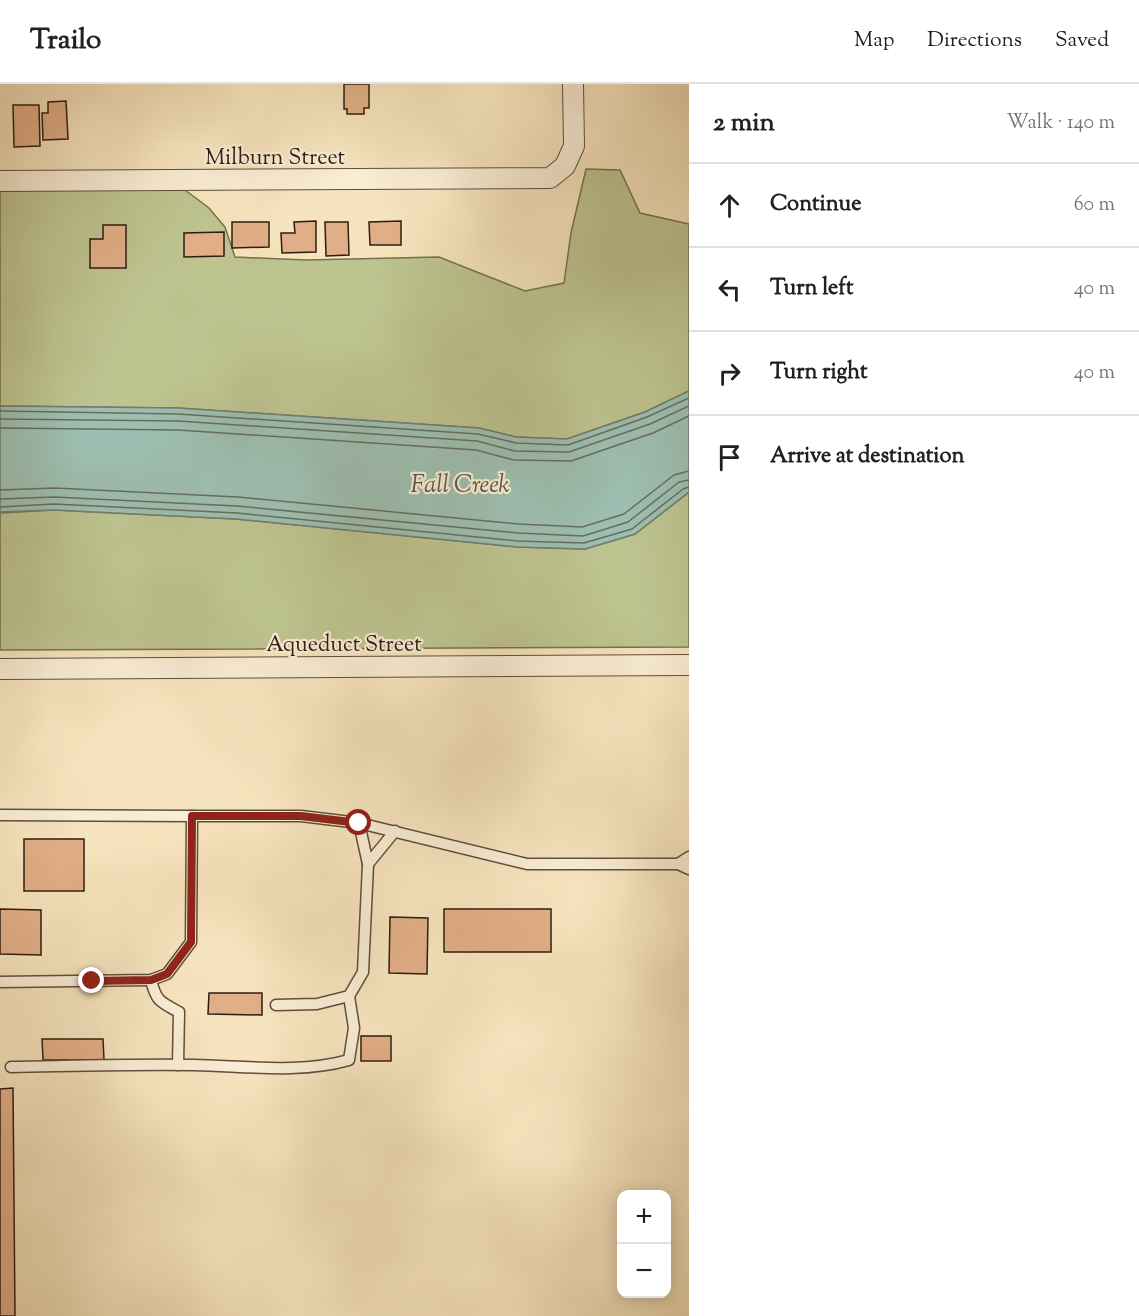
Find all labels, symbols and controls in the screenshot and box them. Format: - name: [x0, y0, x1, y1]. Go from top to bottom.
- text: Trailo: [30, 21, 101, 61]
- text: Map: [854, 26, 894, 56]
- text: Directions: [927, 26, 1022, 56]
- text: Saved: [1055, 26, 1109, 56]
- text: 2 min: [713, 105, 775, 142]
- text: Walk · 140 m: [1006, 109, 1115, 138]
- street label: Milburn Street: [205, 143, 346, 175]
- icon: ahead: [713, 189, 746, 222]
- text: Continue: [770, 189, 861, 221]
- text: 60 m: [1074, 191, 1115, 220]
- icon: left: [713, 273, 746, 306]
- text: Turn left: [770, 273, 853, 305]
- text: 40 m: [1074, 275, 1115, 304]
- icon: right: [713, 357, 746, 390]
- text: Turn right: [770, 357, 867, 389]
- text: 40 m: [1074, 359, 1115, 388]
- icon: arrive: [713, 441, 746, 474]
- text: Arrive at destination: [770, 441, 965, 473]
- water label: Fall Creek: [411, 469, 510, 503]
- street label: Aqueduct Street: [266, 630, 422, 662]
- route start: [345, 809, 371, 835]
- route end: [78, 967, 104, 993]
- map controls: [617, 1190, 671, 1298]
- button: +: [617, 1190, 671, 1244]
- button: −: [617, 1244, 671, 1298]

